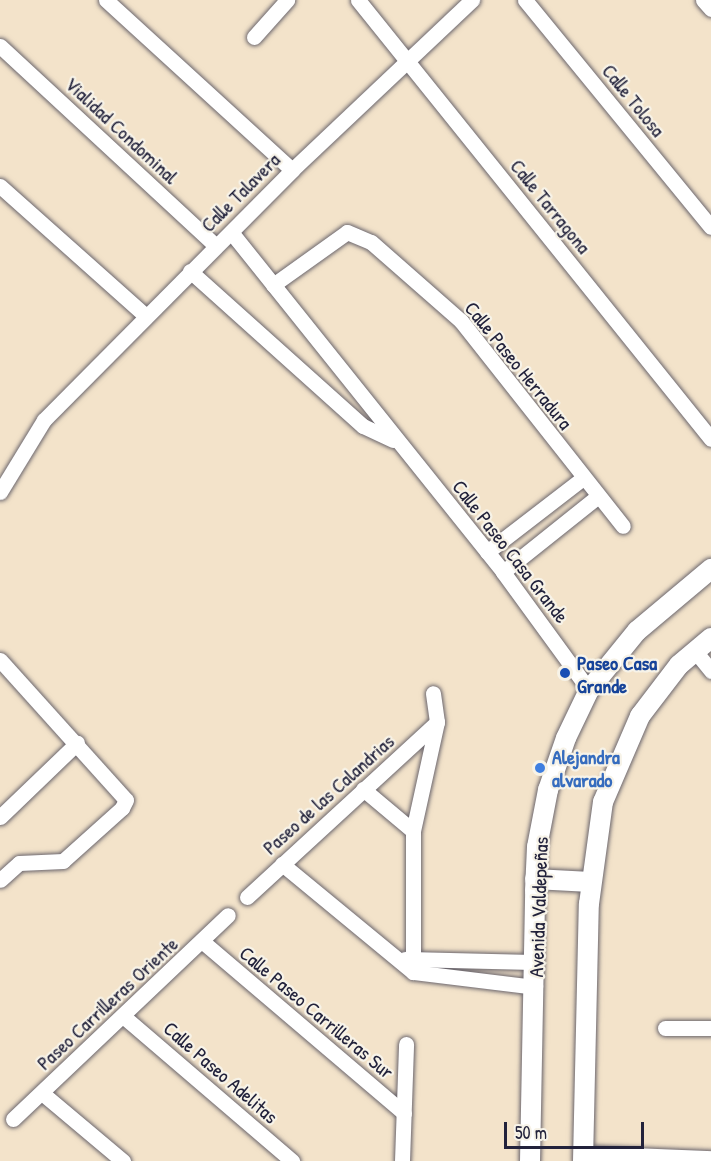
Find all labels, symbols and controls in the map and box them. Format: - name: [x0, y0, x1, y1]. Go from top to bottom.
- street label: Calle Tolosa: [598, 59, 670, 141]
- street label: Vialidad Condominal: [61, 72, 183, 188]
- street label: Calle Talavera: [196, 148, 284, 236]
- street label: Calle Tarragona: [506, 154, 596, 258]
- street label: Calle Paseo Herradura: [460, 296, 578, 434]
- street label: Calle Paseo Casa Grande: [448, 475, 574, 627]
- place label: Paseo Casa Grande: [577, 650, 657, 697]
- marker: Paseo Casa Grande: [558, 666, 572, 680]
- street label: Paseo de las Calandrias: [258, 729, 398, 859]
- place label: Alejandra alvarado: [552, 744, 620, 791]
- marker: Alejandra alvarado: [533, 761, 547, 775]
- street label: Avenida Valdepeñas: [524, 836, 552, 978]
- street label: Paseo Carrilleras Oriente: [32, 931, 182, 1075]
- street label: Calle Paseo Carrilleras Sur: [235, 941, 399, 1083]
- street label: Calle Paseo Adelitas: [159, 1016, 283, 1128]
- scale bar: [507, 1110, 646, 1148]
- text: 50 m: [515, 1120, 547, 1145]

